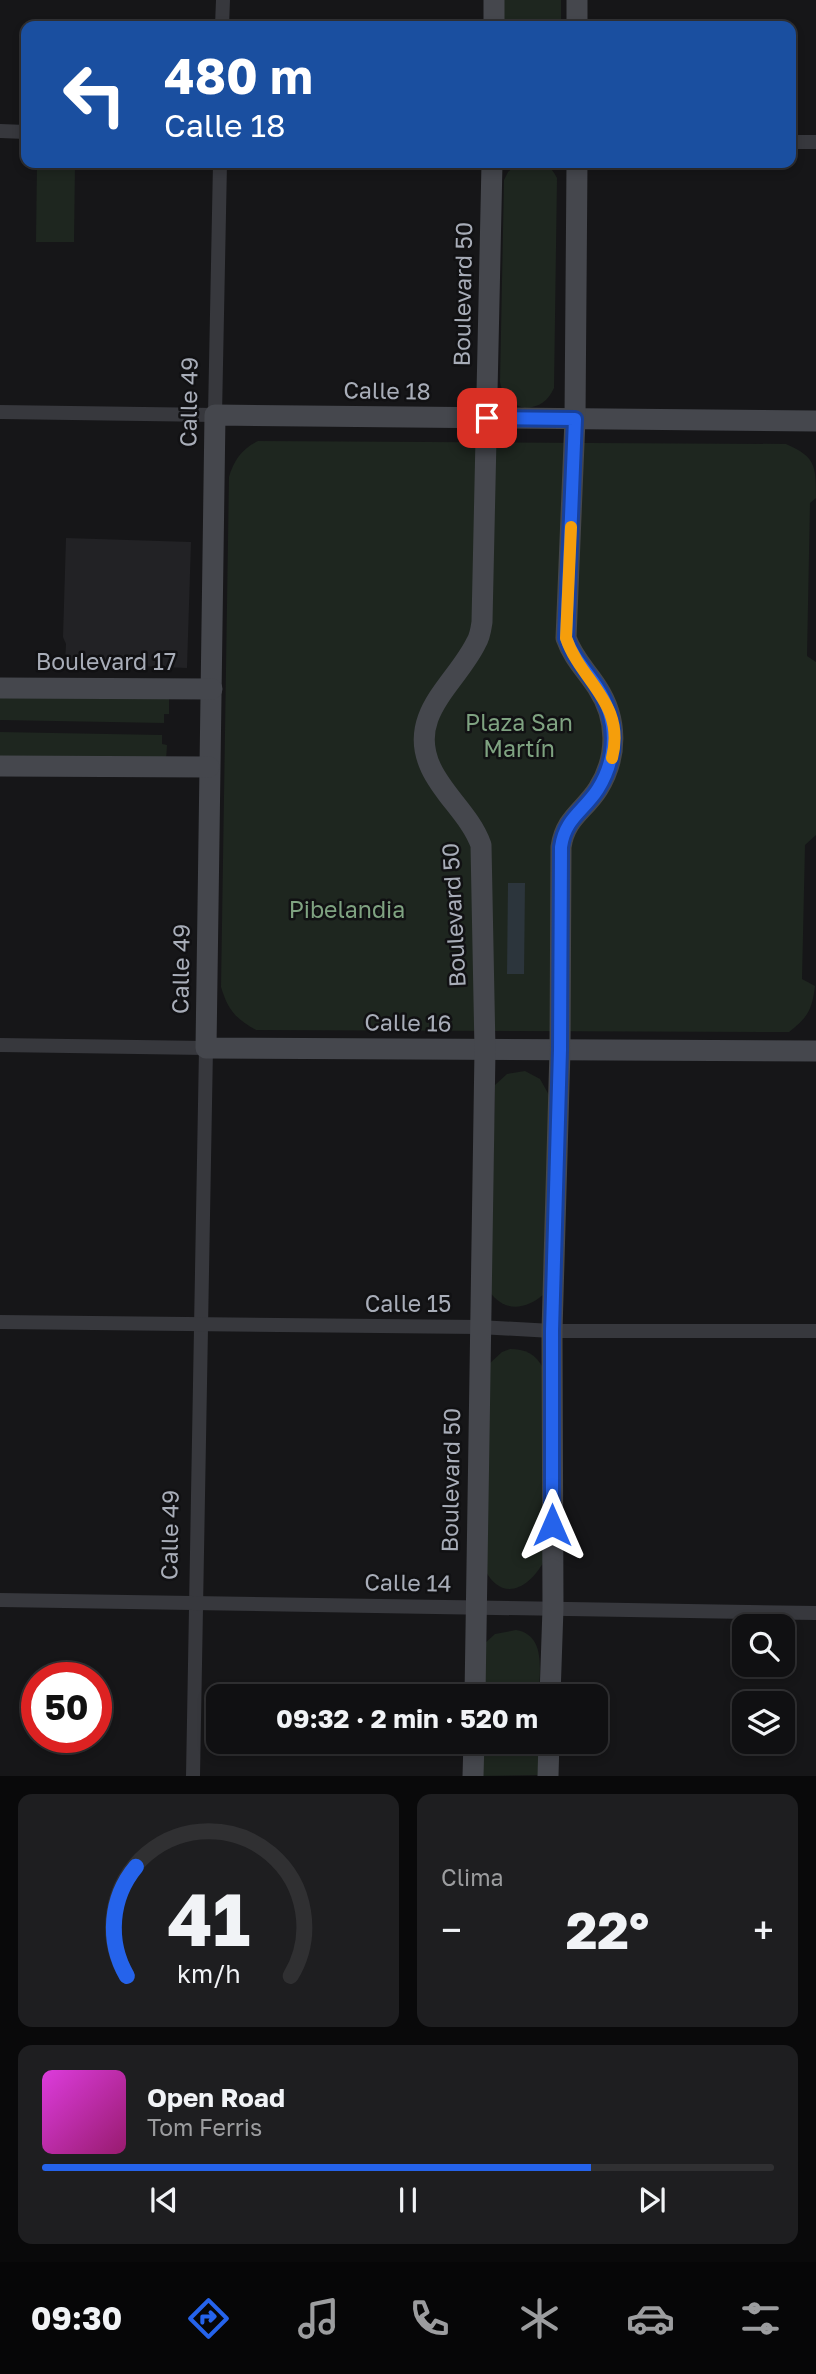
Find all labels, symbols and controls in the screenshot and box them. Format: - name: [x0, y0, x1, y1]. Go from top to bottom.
- text: 480 m: [164, 46, 313, 105]
- icon: left: [49, 49, 140, 140]
- text: Calle 18: [164, 106, 286, 144]
- street label: Boulevard 50: [447, 221, 477, 366]
- street label: Calle 49: [173, 357, 203, 447]
- street label: Calle 18: [343, 375, 431, 405]
- pin: [457, 388, 517, 448]
- icon: arrive: [468, 399, 506, 437]
- street label: Boulevard 17: [36, 647, 176, 675]
- park label: Plaza San Martín: [465, 708, 573, 762]
- street label: Boulevard 50: [435, 842, 471, 988]
- park label: Pibelandia: [289, 895, 405, 923]
- street label: Calle 49: [165, 924, 195, 1014]
- street label: Calle 16: [364, 1007, 452, 1037]
- street label: Calle 15: [365, 1289, 451, 1317]
- street label: Boulevard 50: [435, 1407, 465, 1552]
- position arrow: [515, 1488, 589, 1562]
- street label: Calle 49: [154, 1490, 184, 1580]
- street label: Calle 14: [364, 1567, 452, 1597]
- map controls: [732, 1614, 795, 1754]
- button: search: [732, 1614, 795, 1677]
- speed limit sign: 50: [21, 1662, 112, 1753]
- button: layers: [732, 1691, 795, 1754]
- text: 09:32 · 2 min · 520 m: [276, 1703, 538, 1734]
- text: Clima: [441, 1863, 504, 1891]
- text: 41: [167, 1876, 250, 1963]
- text: 22°: [566, 1898, 649, 1960]
- text: −: [441, 1907, 462, 1952]
- text: +: [753, 1907, 774, 1952]
- text: km/h: [177, 1958, 240, 1989]
- text: Open Road: [147, 2082, 285, 2113]
- text: Tom Ferris: [147, 2113, 262, 2141]
- icon: previous: [145, 2181, 183, 2219]
- icon: pause: [389, 2181, 427, 2219]
- icon: next: [633, 2181, 671, 2219]
- icon: directions: [184, 2294, 233, 2343]
- icon: music: [294, 2294, 343, 2343]
- icon: phone: [405, 2294, 454, 2343]
- icon: climate: [515, 2294, 564, 2343]
- icon: car: [626, 2294, 675, 2343]
- icon: filters: [736, 2294, 785, 2343]
- text: 09:30: [31, 2299, 122, 2337]

